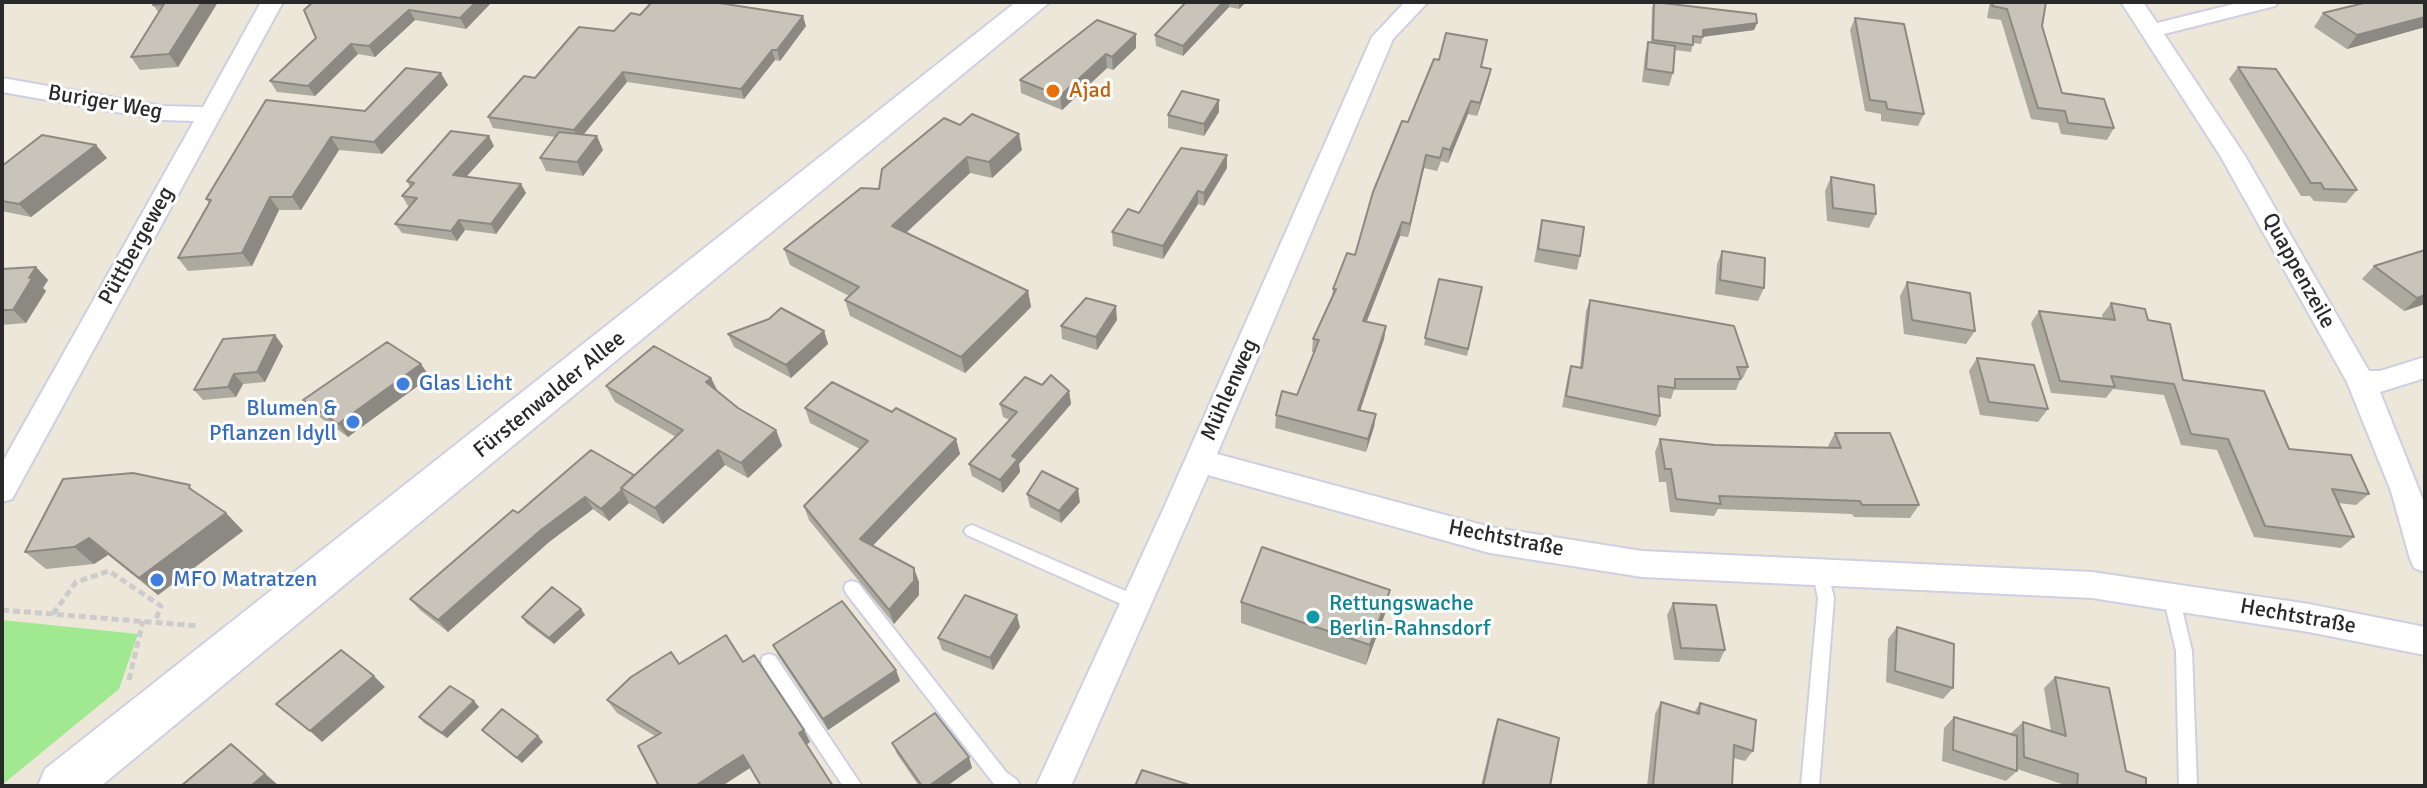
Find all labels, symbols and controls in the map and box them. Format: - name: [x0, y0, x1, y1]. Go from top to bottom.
- place label: Ajad: [1069, 78, 1111, 104]
- street label: Buriger Weg: [46, 80, 164, 126]
- marker: Ajad: [1044, 82, 1062, 100]
- street label: Püttbergeweg: [94, 182, 180, 310]
- street label: Quappenzeile: [2256, 209, 2340, 333]
- street label: Fürstenwalder Allee: [469, 326, 631, 464]
- street label: Mühlenweg: [1196, 335, 1264, 445]
- place label: Glas Licht: [419, 371, 512, 397]
- marker: Glas Licht: [394, 375, 412, 393]
- place label: Blumen & Pflanzen Idyll: [209, 396, 337, 448]
- marker: Blumen & Pflanzen Idyll: [344, 413, 362, 431]
- street label: Hechtstraße: [1446, 515, 1566, 563]
- place label: MFO Matratzen: [173, 567, 317, 593]
- marker: MFO Matratzen: [148, 571, 166, 589]
- place label: Rettungswache Berlin-Rahnsdorf: [1329, 591, 1490, 642]
- street label: Hechtstraße: [2238, 594, 2358, 640]
- marker: Rettungswache Berlin-Rahnsdorf: [1304, 608, 1322, 626]

